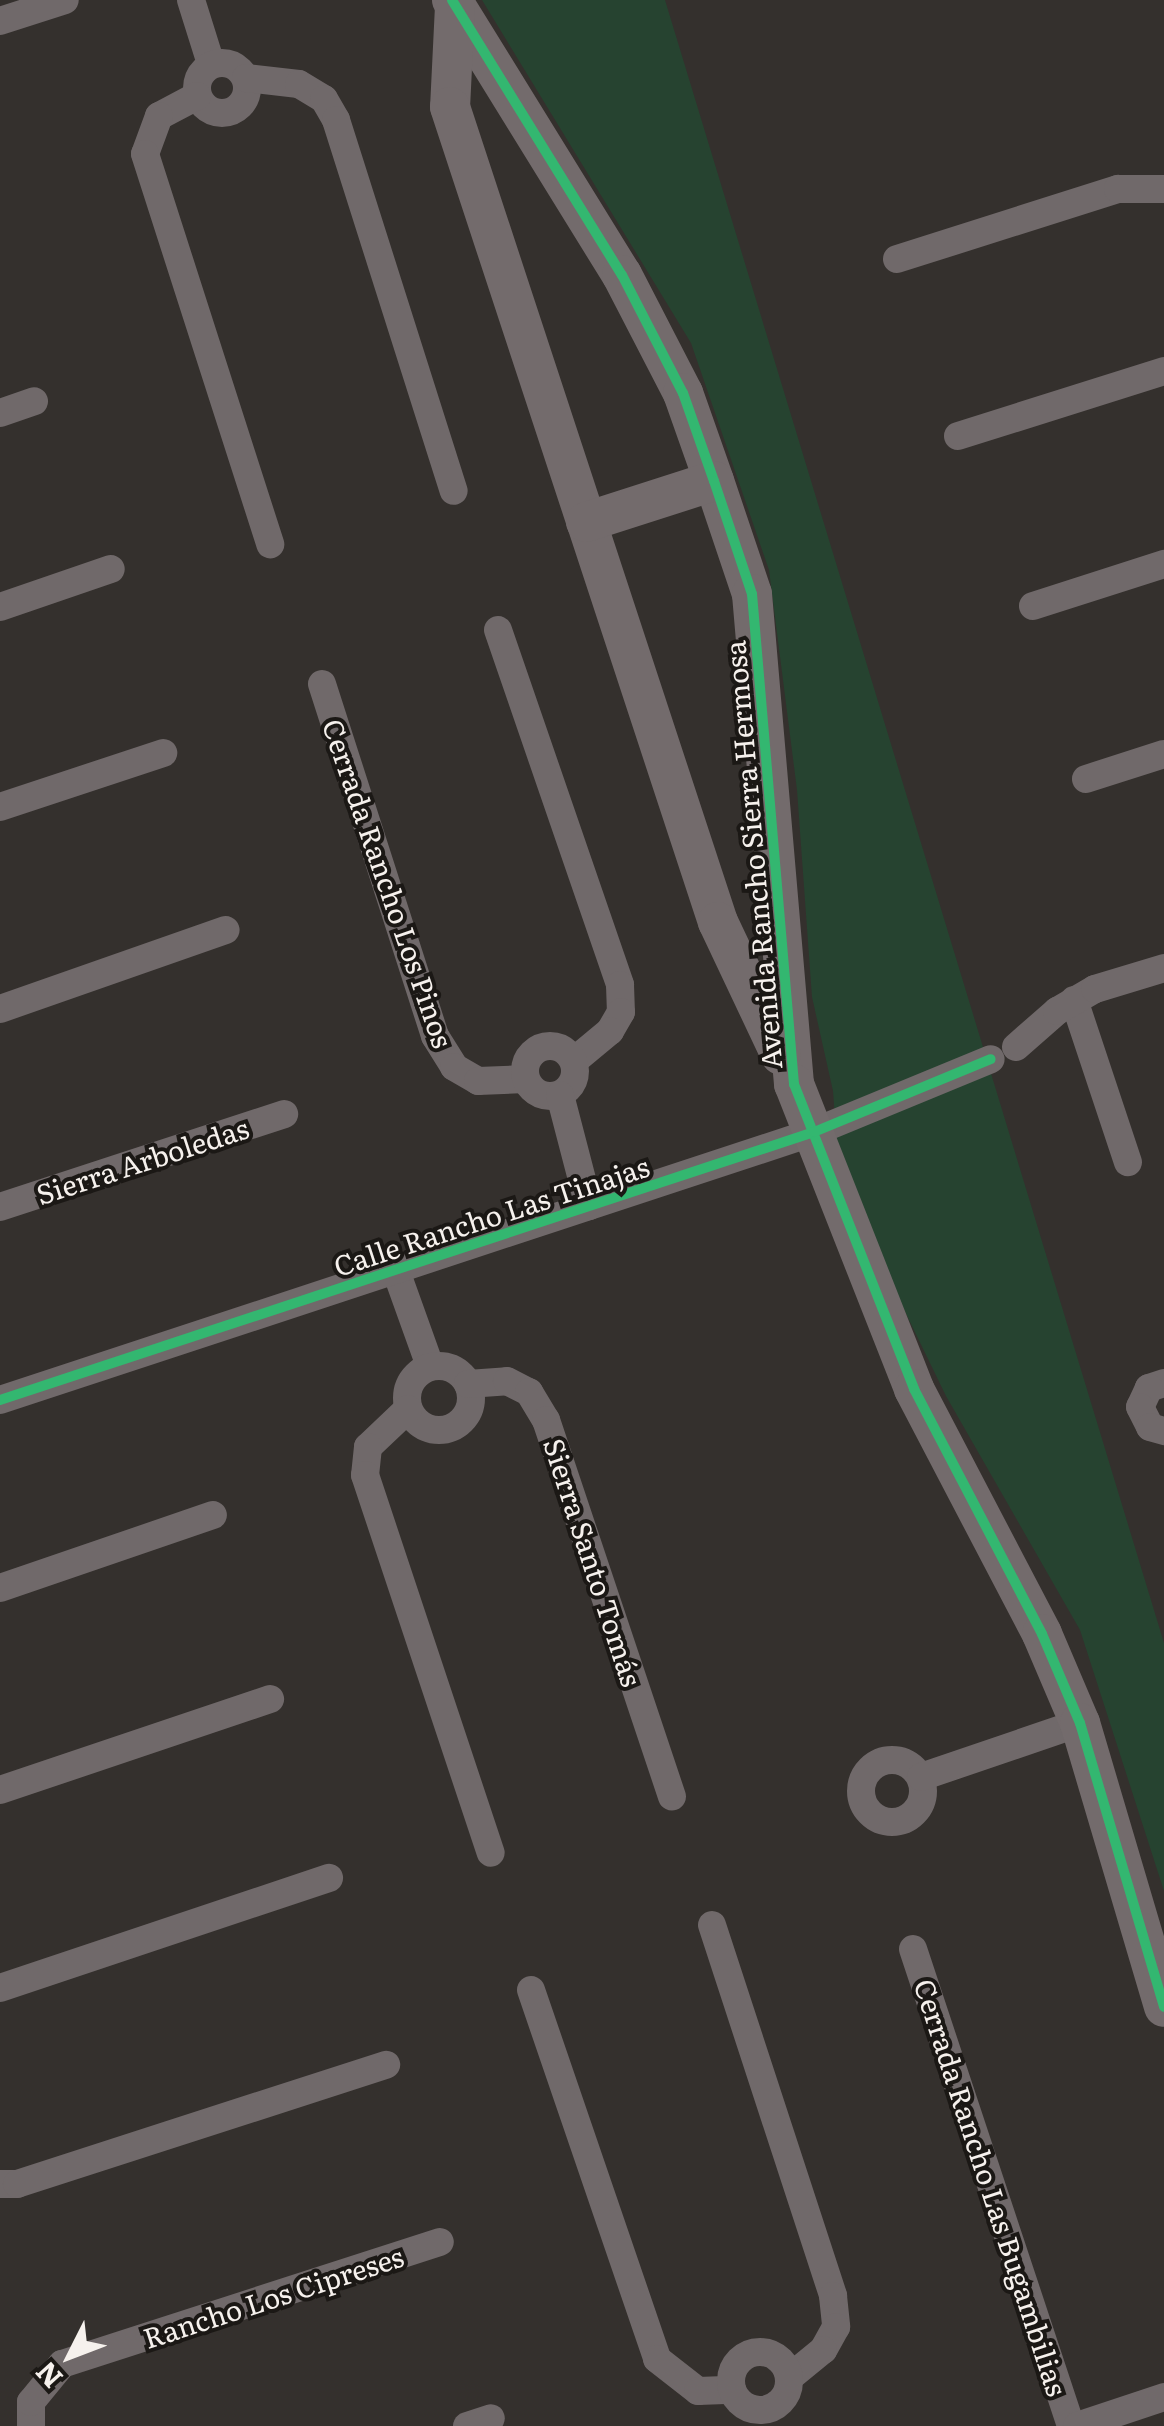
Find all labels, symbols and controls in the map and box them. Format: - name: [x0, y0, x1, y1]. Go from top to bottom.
- street label: Avenida Rancho Sierra Hermosa: [717, 639, 787, 1071]
- street label: Cerrada Rancho Los Pinos: [317, 714, 461, 1052]
- street label: Sierra Arboledas: [32, 1110, 252, 1210]
- street label: Calle Rancho Las Tinajas: [329, 1148, 653, 1282]
- street label: Sierra Santo Tomás: [538, 1434, 650, 1690]
- street label: Cerrada Rancho Las Bugambilias: [909, 1974, 1075, 2400]
- street label: Rancho Los Cipreses: [139, 2238, 407, 2354]
- north arrow: [20, 2306, 120, 2406]
- text: N: [24, 2353, 71, 2399]

